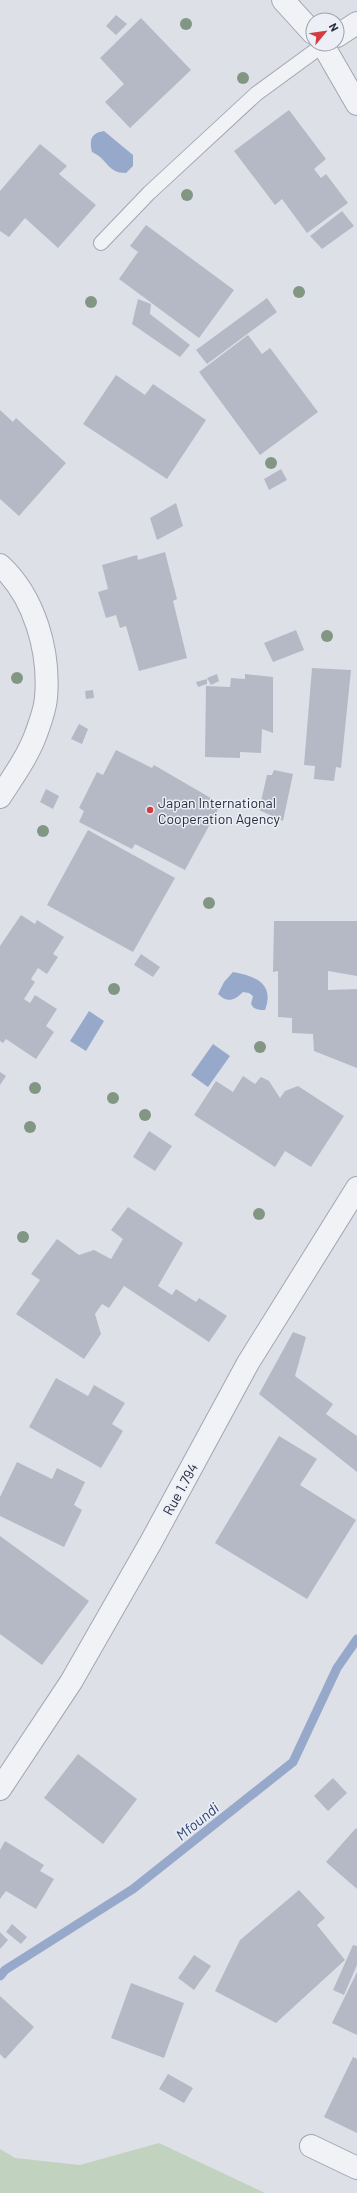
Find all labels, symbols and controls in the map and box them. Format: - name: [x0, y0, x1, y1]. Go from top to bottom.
- north arrow: [305, 12, 345, 52]
- text: N: [327, 21, 342, 33]
- place label: Japan International Cooperation Agency: [158, 794, 280, 827]
- marker: Japan International Cooperation Agency: [145, 805, 155, 815]
- street label: Rue 1.794: [159, 1460, 201, 1518]
- water label: Mfoundi: [172, 1798, 222, 1844]

